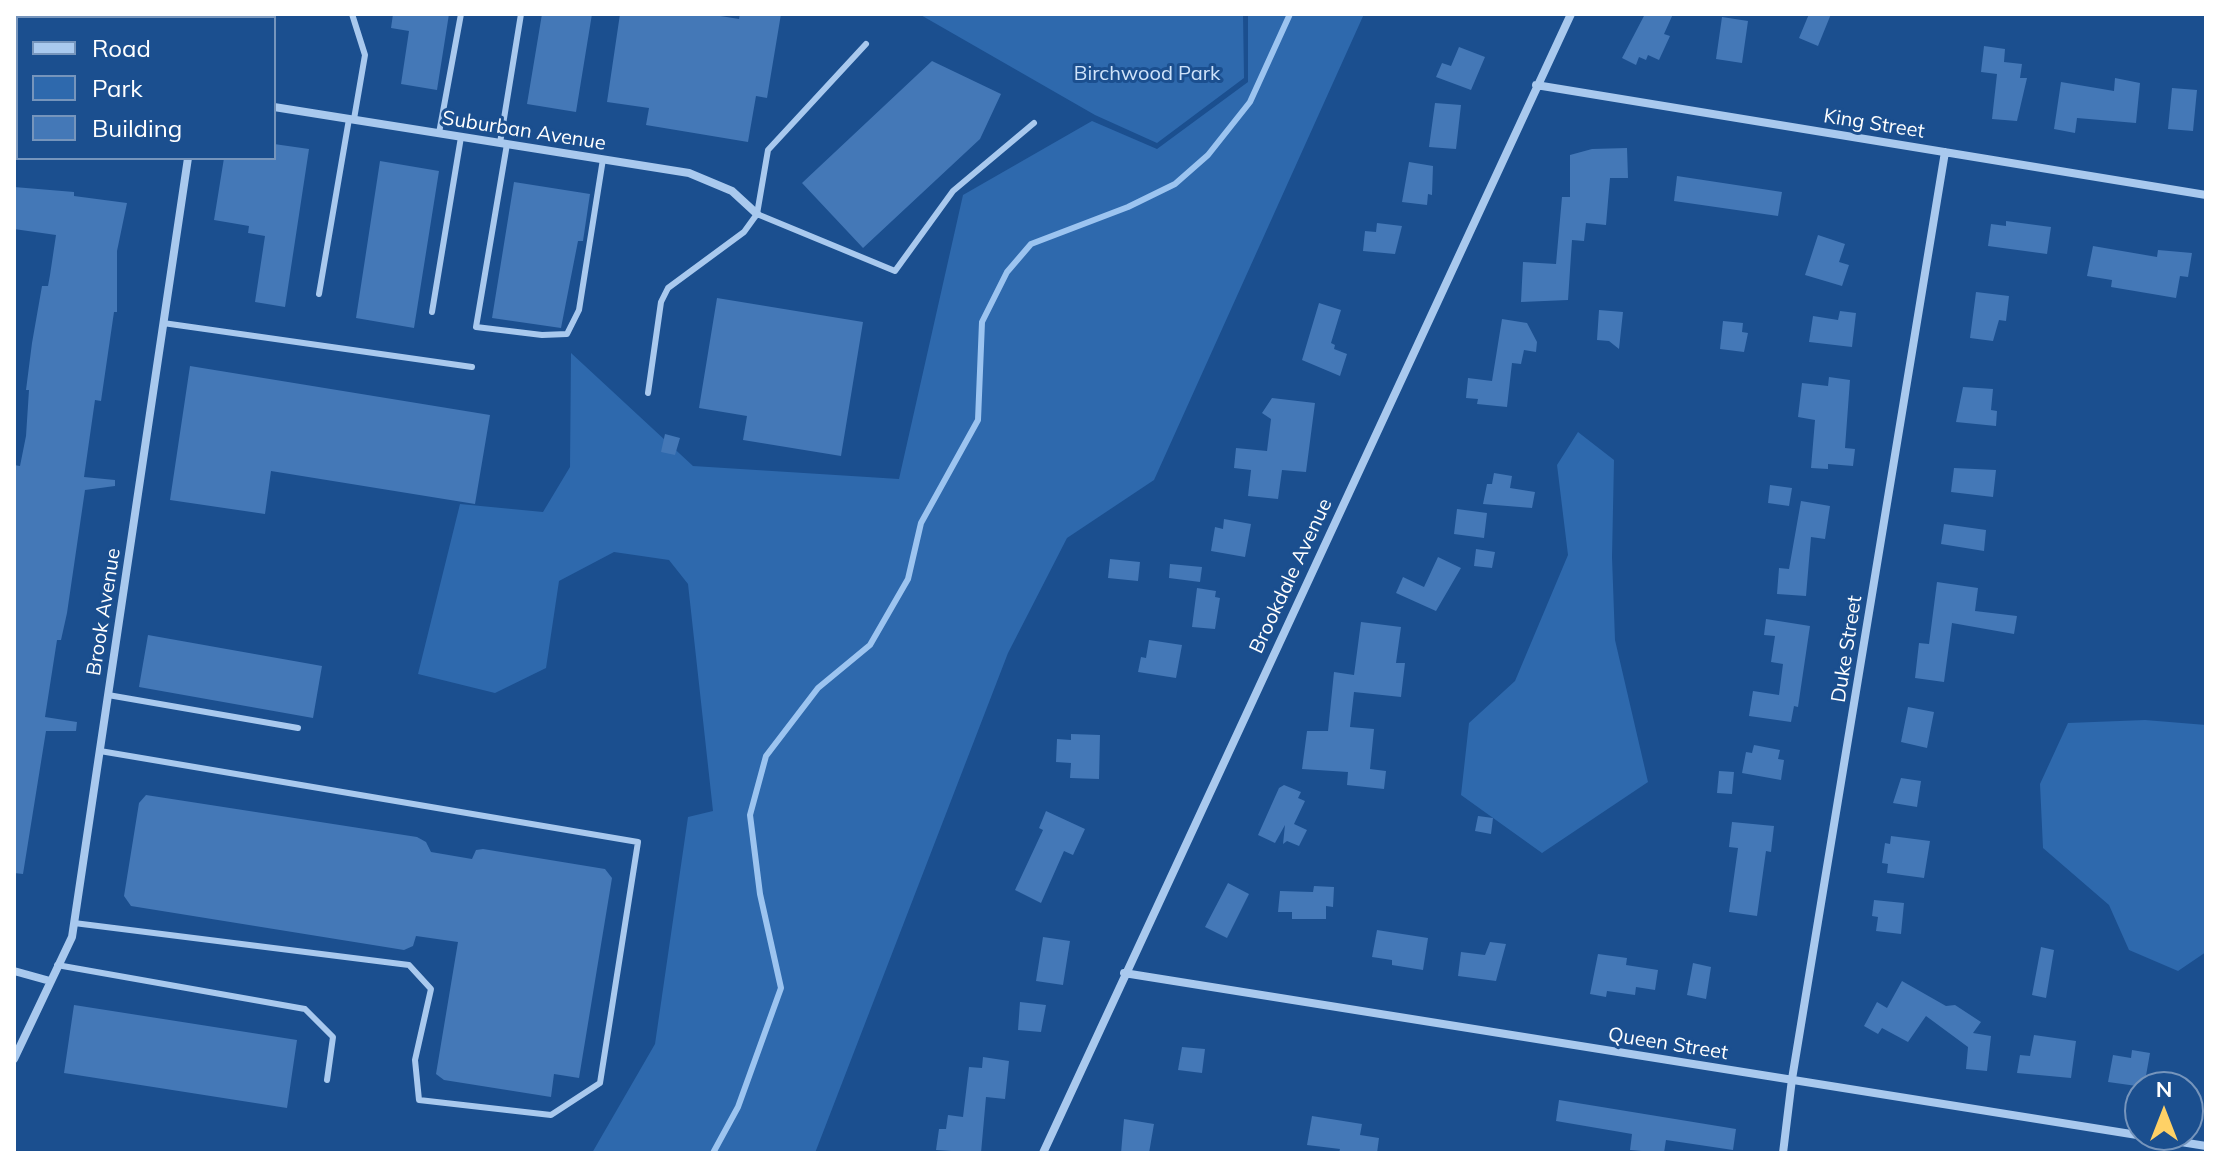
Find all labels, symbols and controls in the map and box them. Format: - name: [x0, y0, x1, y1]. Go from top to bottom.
- legend: [16, 16, 276, 160]
- text: Road: [92, 33, 151, 63]
- park label: Birchwood Park: [1074, 62, 1220, 86]
- text: Park: [92, 73, 143, 103]
- street label: King Street: [1822, 104, 1926, 144]
- street label: Suburban Avenue: [440, 106, 608, 156]
- text: Building: [92, 113, 182, 143]
- street label: Brookdale Avenue: [1245, 495, 1337, 657]
- street label: Brook Avenue: [82, 547, 126, 677]
- street label: Duke Street: [1827, 594, 1867, 704]
- street label: Queen Street: [1606, 1023, 1730, 1065]
- north arrow: [2124, 1071, 2204, 1151]
- text: N: [2156, 1075, 2172, 1103]

